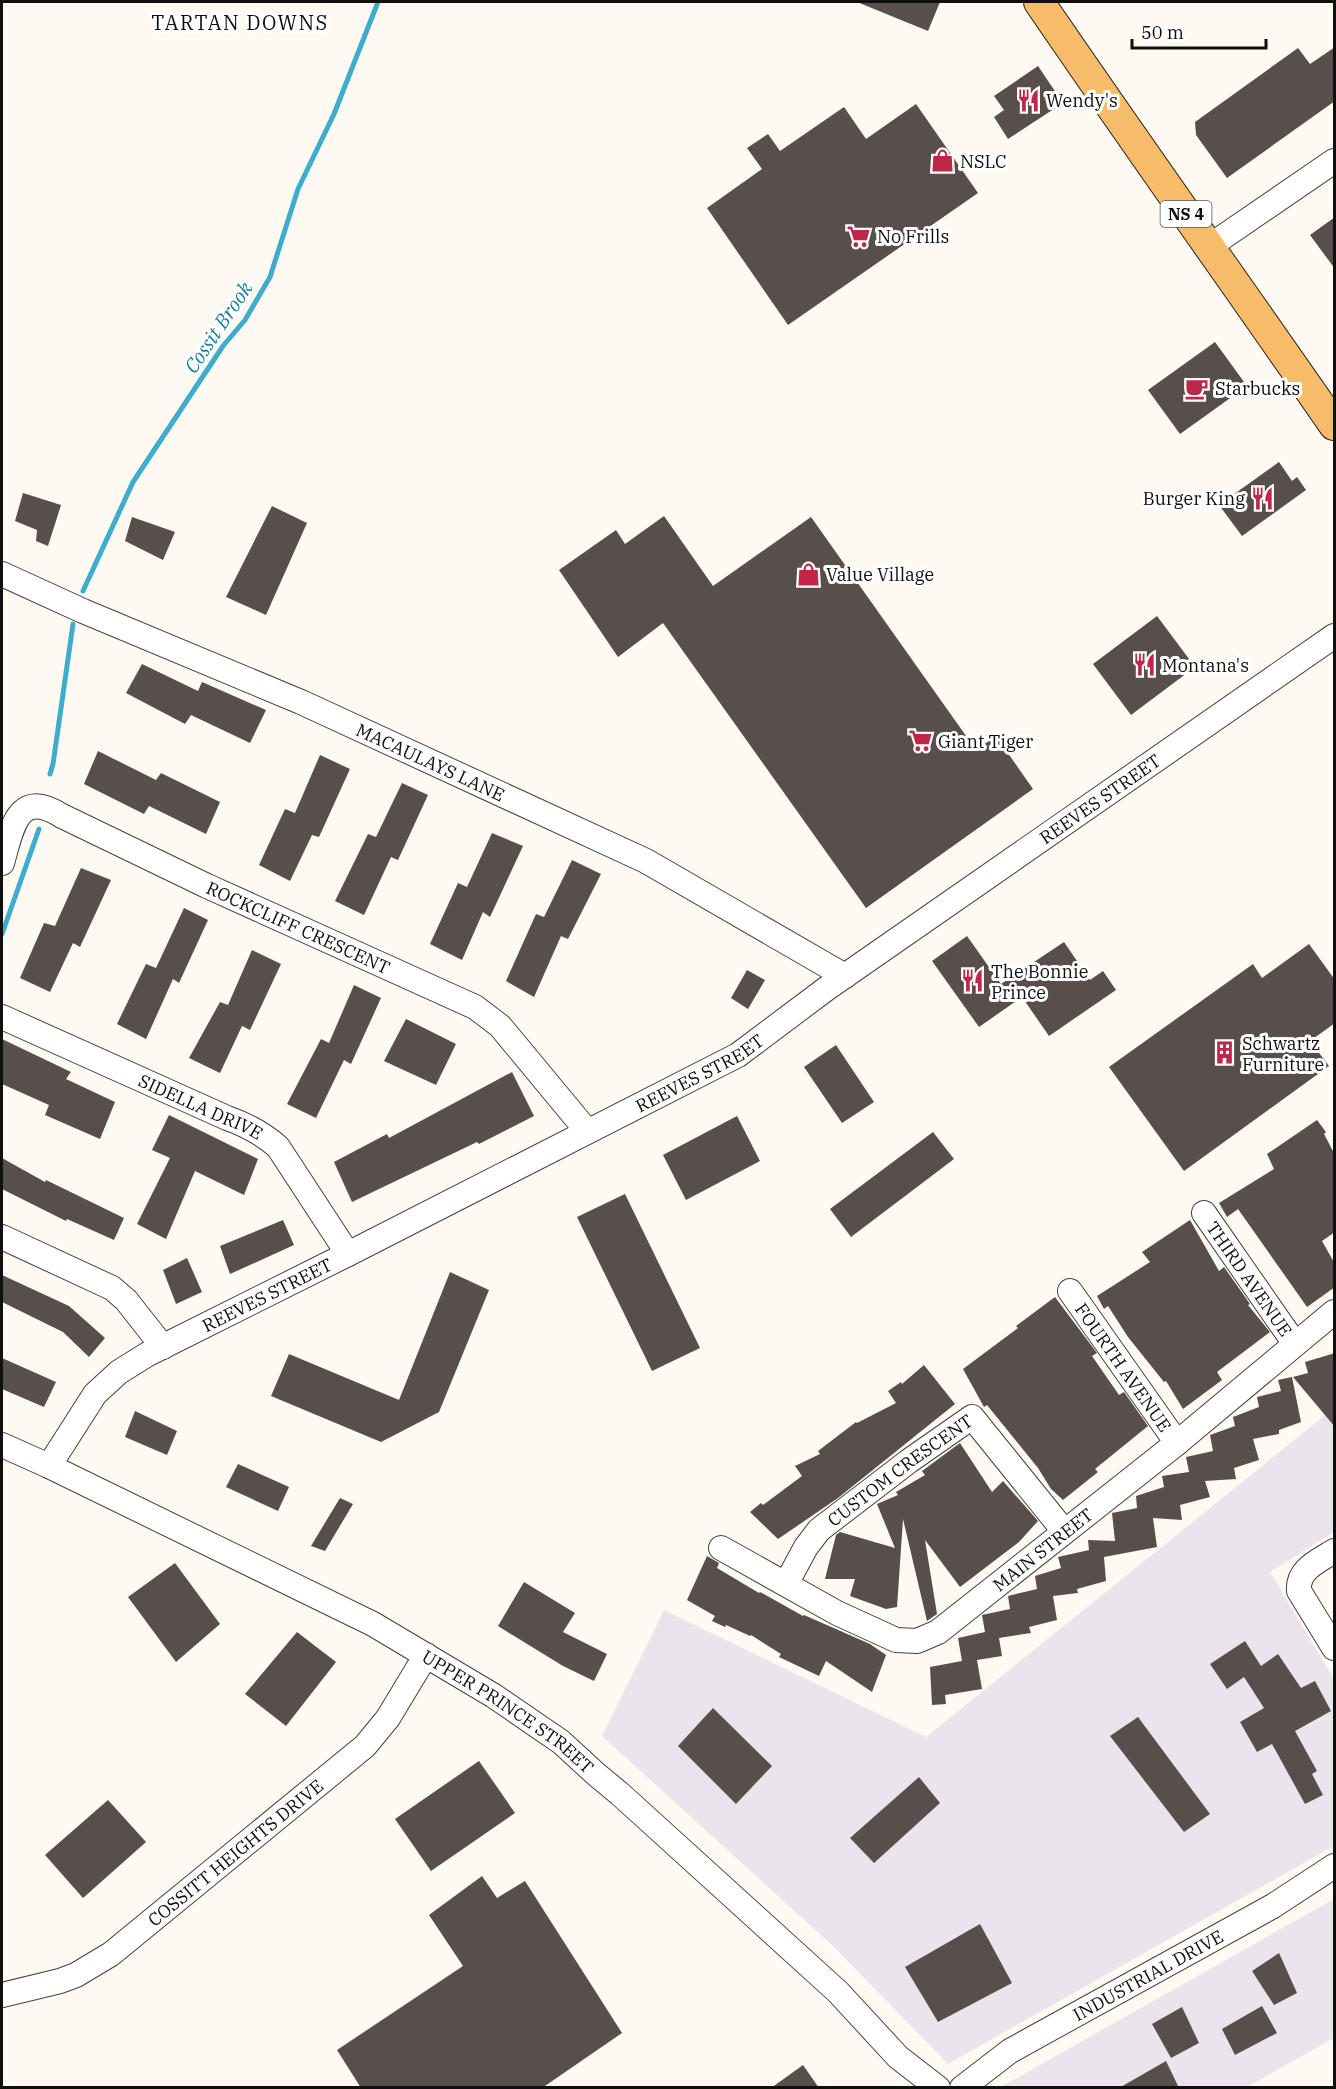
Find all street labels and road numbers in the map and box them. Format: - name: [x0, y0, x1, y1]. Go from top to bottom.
- road number: NS 4: [1160, 201, 1212, 227]
- street label: MACAULAYS LANE: [353, 718, 509, 806]
- street label: REEVES STREET: [1035, 749, 1165, 849]
- street label: ROCKCLIFF CRESCENT: [203, 876, 394, 979]
- street label: REEVES STREET: [631, 1028, 768, 1117]
- street label: SIDELLA DRIVE: [135, 1068, 267, 1144]
- street label: THIRD AVENUE: [1202, 1217, 1298, 1341]
- street label: REEVES STREET: [198, 1252, 336, 1337]
- street label: FOURTH AVENUE: [1070, 1298, 1177, 1436]
- street label: CUSTOM CRESCENT: [823, 1409, 977, 1531]
- street label: MAIN STREET: [988, 1502, 1098, 1596]
- street label: UPPER PRINCE STREET: [418, 1644, 599, 1778]
- street label: COSSITT HEIGHTS DRIVE: [143, 1774, 327, 1931]
- street label: INDUSTRIAL DRIVE: [1069, 1924, 1227, 2026]

